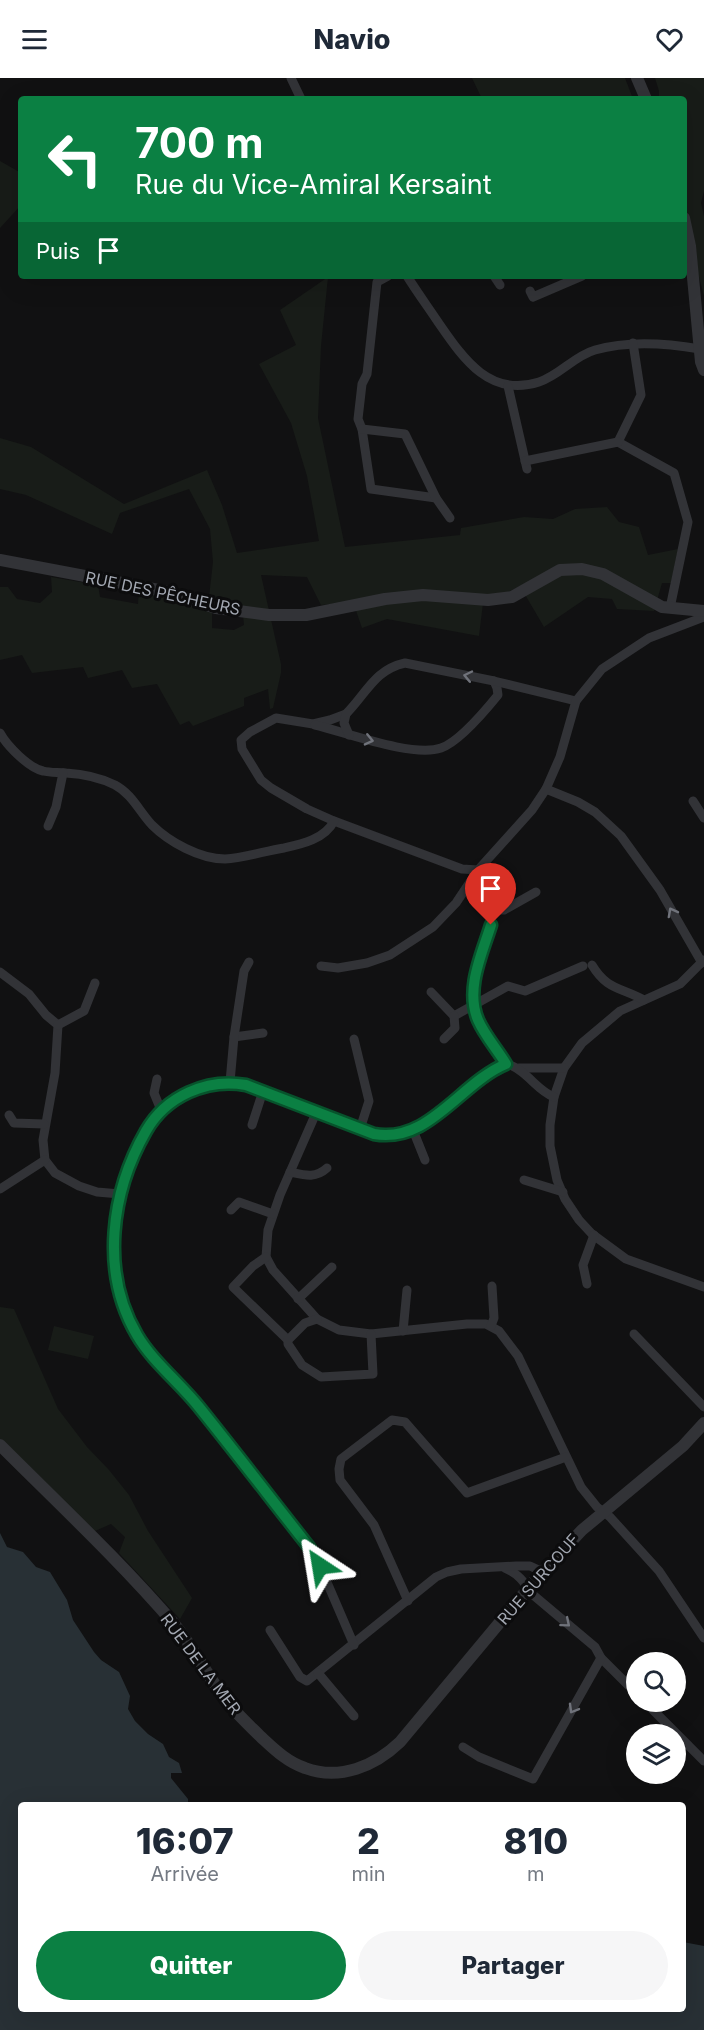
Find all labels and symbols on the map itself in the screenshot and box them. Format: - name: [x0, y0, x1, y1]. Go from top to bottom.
- street label: RUE DES PÊCHEURS: [84, 567, 242, 619]
- one-way arrow: [463, 670, 473, 683]
- one-way arrow: [364, 733, 374, 746]
- pin: [465, 863, 516, 925]
- one-way arrow: [668, 908, 679, 919]
- street label: RUE SURCOUF: [493, 1529, 583, 1629]
- position arrow: [288, 1534, 352, 1598]
- street label: RUE DE LA MER: [157, 1610, 245, 1718]
- one-way arrow: [559, 1615, 570, 1626]
- one-way arrow: [569, 1703, 580, 1713]

